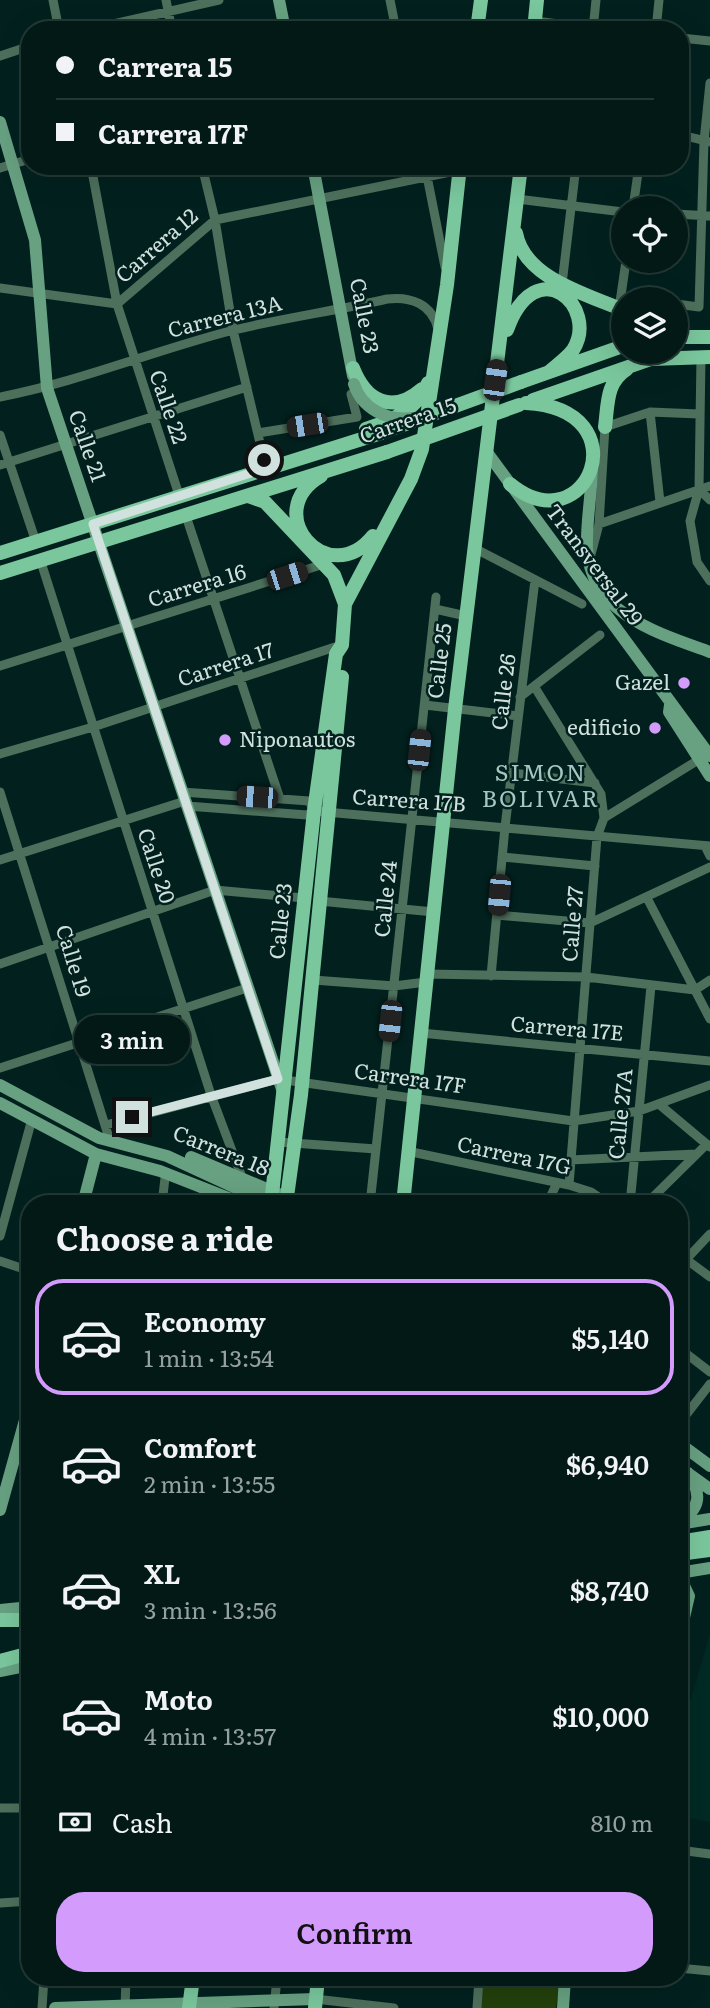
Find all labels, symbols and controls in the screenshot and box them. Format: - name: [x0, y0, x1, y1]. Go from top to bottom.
- text: Carrera 15: [98, 46, 232, 85]
- text: Carrera 17F: [98, 113, 248, 152]
- map controls: [611, 196, 688, 364]
- button: locate: [611, 196, 688, 273]
- street label: Carrera 12: [107, 199, 203, 289]
- street label: Calle 23: [344, 275, 389, 356]
- street label: Carrera 13A: [164, 285, 285, 344]
- button: layers: [611, 287, 688, 364]
- car: [482, 358, 509, 402]
- street label: Calle 22: [143, 365, 197, 447]
- street label: Carrera 15: [355, 388, 460, 450]
- street label: Calle 21: [63, 405, 116, 486]
- car: [285, 411, 330, 439]
- route start: [248, 444, 280, 476]
- street label: Transversal 29: [540, 496, 652, 631]
- street label: Carrera 16: [143, 554, 249, 613]
- car: [264, 560, 311, 592]
- street label: Calle 25: [417, 621, 458, 700]
- street label: Carrera 17: [173, 632, 278, 693]
- street label: Calle 26: [481, 652, 522, 732]
- place label: Gazel: [615, 665, 670, 696]
- marker: Gazel: [676, 675, 692, 691]
- place label: edificio: [567, 710, 641, 741]
- marker: edificio: [647, 720, 663, 736]
- place label: Niponautos: [239, 722, 355, 753]
- car: [407, 728, 432, 772]
- marker: Niponautos: [217, 732, 233, 748]
- district label: SIMON BOLIVAR: [482, 754, 600, 814]
- street label: Carrera 17B: [351, 779, 467, 818]
- car: [236, 785, 279, 809]
- street label: Calle 20: [132, 824, 185, 907]
- street label: Calle 24: [364, 858, 403, 939]
- car: [487, 873, 512, 917]
- street label: Calle 23: [259, 881, 298, 961]
- street label: Calle 27: [552, 884, 589, 963]
- street label: Calle 19: [50, 920, 101, 1000]
- car: [378, 999, 403, 1043]
- street label: Carrera 17E: [509, 1006, 625, 1047]
- callout: 3 min: [74, 1016, 190, 1064]
- text: 3 min: [100, 1022, 164, 1056]
- street label: Carrera 17F: [352, 1053, 468, 1100]
- street label: Calle 27A: [598, 1066, 639, 1161]
- route end: [116, 1101, 148, 1133]
- street label: Carrera 18: [169, 1115, 275, 1182]
- street label: Carrera 17G: [455, 1126, 575, 1181]
- text: Choose a ride: [56, 1213, 273, 1261]
- text: Economy: [144, 1301, 266, 1340]
- icon: car: [60, 1306, 123, 1369]
- text: $5,140: [571, 1318, 649, 1357]
- text: 1 min · 13:54: [144, 1340, 274, 1374]
- text: Comfort: [144, 1427, 256, 1466]
- icon: car: [60, 1432, 123, 1495]
- text: $6,940: [566, 1444, 649, 1483]
- text: 2 min · 13:55: [144, 1466, 275, 1500]
- text: XL: [144, 1553, 181, 1592]
- icon: car: [60, 1558, 123, 1621]
- text: $8,740: [570, 1570, 649, 1609]
- text: 3 min · 13:56: [144, 1592, 277, 1626]
- text: Moto: [144, 1679, 213, 1718]
- icon: car: [60, 1684, 123, 1747]
- text: $10,000: [552, 1696, 649, 1735]
- text: 4 min · 13:57: [144, 1718, 276, 1752]
- text: Cash: [112, 1802, 173, 1841]
- icon: cash: [56, 1803, 94, 1841]
- text: 810 m: [591, 1805, 653, 1839]
- button: Confirm: [56, 1892, 653, 1972]

